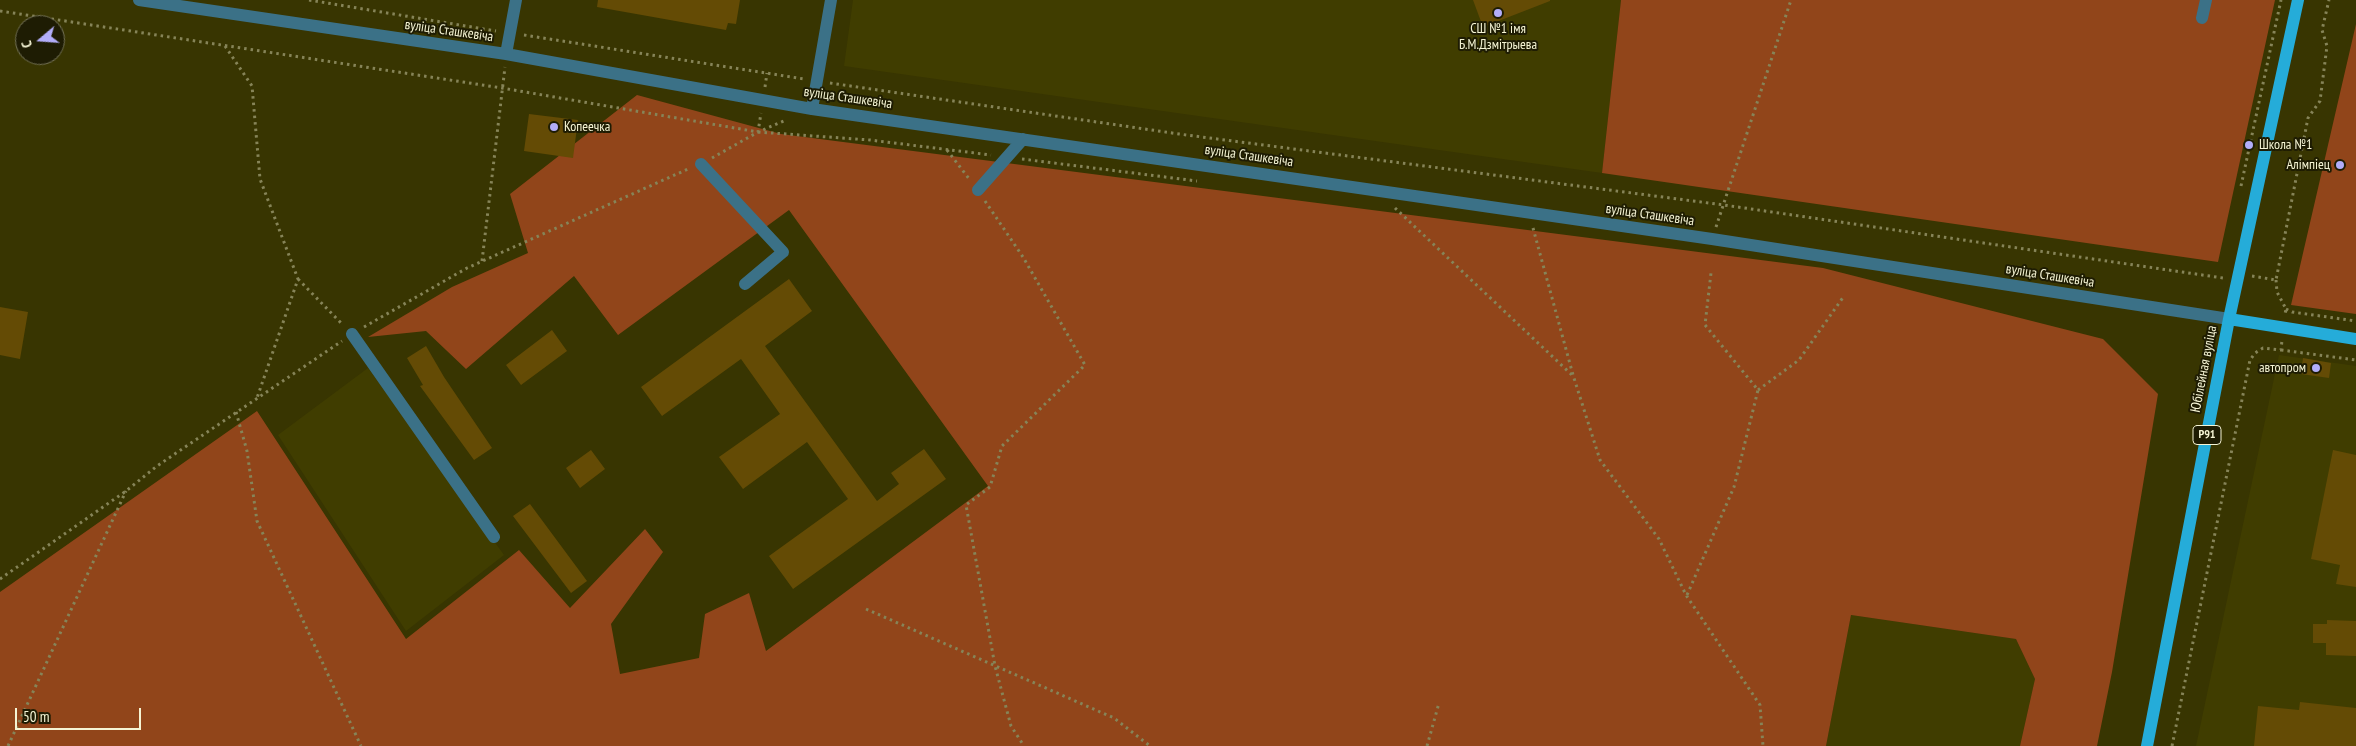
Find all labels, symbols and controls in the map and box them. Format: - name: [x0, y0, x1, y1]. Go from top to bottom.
- marker: СШ №1 імя Б.М.Дзмітрыева: [1492, 7, 1504, 19]
- north arrow: [15, 15, 65, 65]
- street label: вуліца Сташкевіча: [404, 16, 494, 46]
- place label: СШ №1 імя Б.М.Дзмітрыева: [1459, 21, 1537, 54]
- text: С: [17, 38, 36, 50]
- street label: вуліца Сташкевіча: [803, 83, 893, 113]
- place label: Копеечка: [564, 119, 610, 135]
- marker: Копеечка: [548, 121, 560, 133]
- place label: Школа №1: [2259, 137, 2312, 153]
- marker: Школа №1: [2243, 139, 2255, 151]
- street label: вуліца Сташкевіча: [1204, 141, 1294, 171]
- place label: Алімпіец: [2286, 157, 2330, 173]
- marker: Алімпіец: [2334, 159, 2346, 171]
- street label: вуліца Сташкевіча: [1605, 200, 1695, 230]
- street label: вуліца Сташкевіча: [2005, 261, 2095, 291]
- street label: Юбілейная вуліца: [2187, 324, 2221, 414]
- place label: автопром: [2259, 360, 2306, 376]
- marker: автопром: [2310, 362, 2322, 374]
- road number: Р91: [2193, 426, 2221, 444]
- scale bar: [18, 698, 144, 730]
- text: 50 m: [23, 707, 49, 726]

